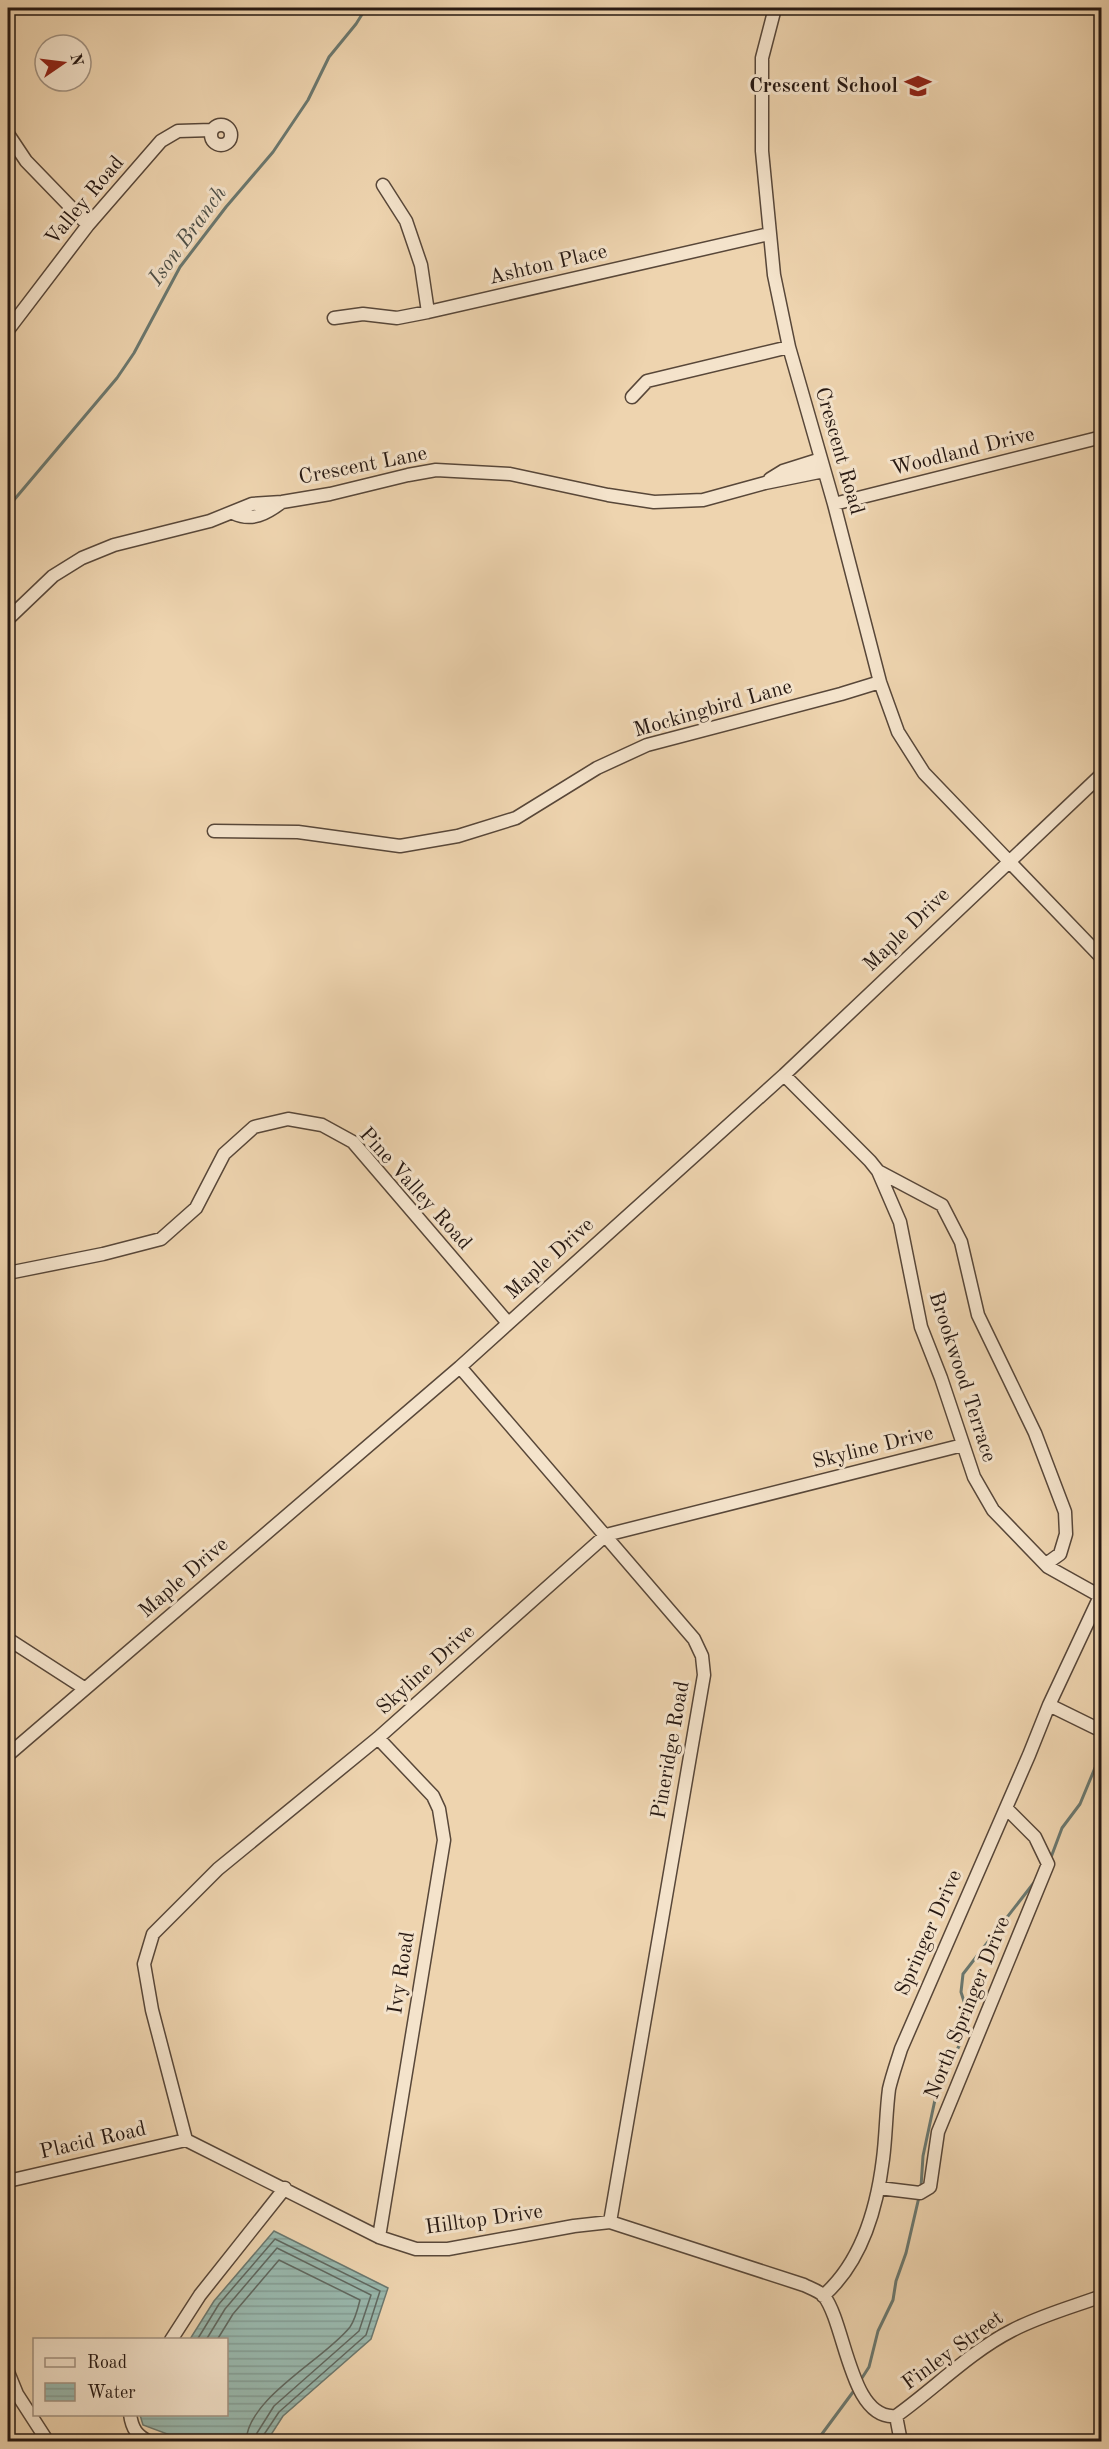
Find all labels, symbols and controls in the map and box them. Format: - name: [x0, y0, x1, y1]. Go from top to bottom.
- north arrow: [33, 33, 93, 93]
- text: N: [66, 52, 85, 68]
- school or university icon: Crescent School: [903, 71, 933, 101]
- place label: Crescent School: [749, 76, 898, 97]
- street label: Valley Road: [42, 152, 128, 250]
- water label: Ison Branch: [144, 182, 231, 290]
- street label: Ashton Place: [487, 241, 609, 289]
- street label: Crescent Road: [811, 385, 867, 517]
- street label: Woodland Drive: [889, 424, 1037, 480]
- street label: Crescent Lane: [297, 443, 429, 489]
- street label: Mockingbird Lane: [631, 676, 795, 742]
- street label: Maple Drive: [860, 884, 954, 976]
- street label: Pine Valley Road: [355, 1124, 475, 1254]
- street label: Maple Drive: [502, 1214, 598, 1304]
- street label: Brookwood Terrace: [925, 1289, 999, 1465]
- street label: Skyline Drive: [810, 1423, 936, 1473]
- street label: Maple Drive: [135, 1534, 233, 1622]
- street label: Skyline Drive: [373, 1621, 479, 1719]
- street label: Pineridge Road: [649, 1679, 693, 1821]
- street label: Springer Drive: [892, 1867, 966, 1999]
- street label: North Springer Drive: [922, 1914, 1014, 2102]
- street label: Ivy Road: [385, 1930, 419, 2016]
- street label: Placid Road: [38, 2119, 148, 2163]
- street label: Hilltop Drive: [424, 2201, 544, 2239]
- street label: Finley Street: [899, 2307, 1007, 2395]
- legend: [33, 2338, 228, 2416]
- text: Road: [87, 2354, 127, 2372]
- text: Water: [87, 2384, 136, 2402]

